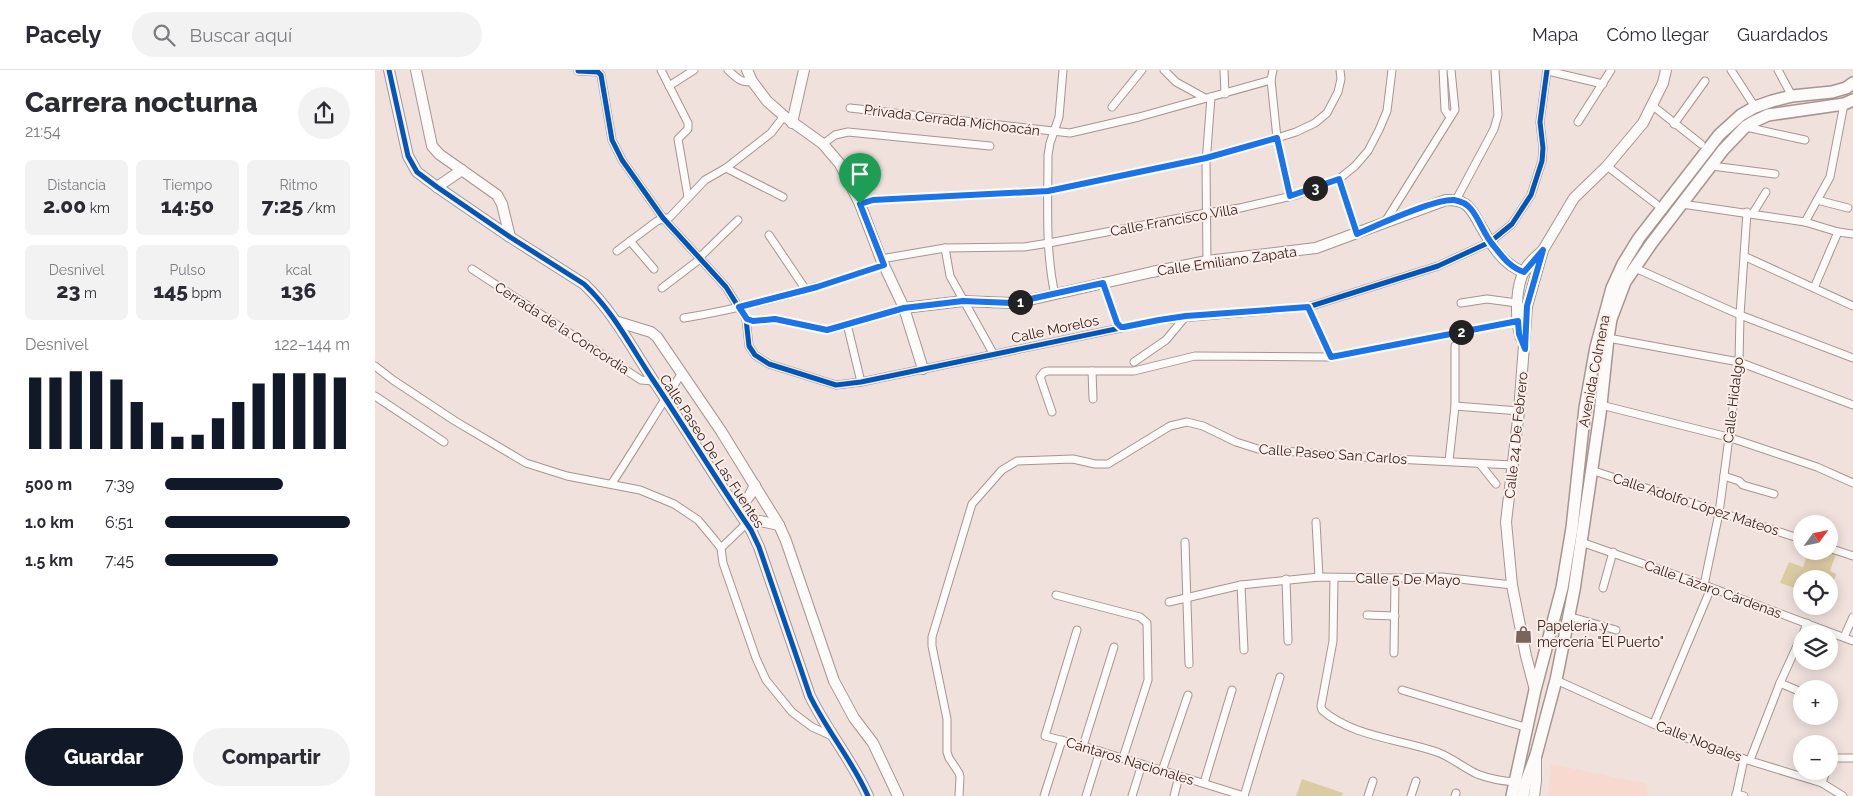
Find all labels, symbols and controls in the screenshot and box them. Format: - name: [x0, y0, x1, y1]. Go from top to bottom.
- search box: [132, 12, 482, 57]
- text: Pacely: [25, 20, 102, 49]
- icon: search: [150, 21, 178, 49]
- text: Buscar aquí: [190, 24, 292, 46]
- text: Mapa: [1532, 24, 1578, 45]
- text: Cómo llegar: [1606, 24, 1709, 45]
- text: Guardados: [1737, 24, 1828, 45]
- text: Carrera nocturna: [25, 86, 258, 119]
- button: share: [298, 87, 350, 139]
- street label: Privada Cerrada Michoacán: [863, 101, 1041, 139]
- text: 21:54: [25, 122, 61, 141]
- pin: [839, 153, 881, 204]
- icon: arrive: [846, 160, 874, 188]
- pin: 3: [1303, 176, 1327, 200]
- text: Distancia: [47, 177, 106, 193]
- text: Tiempo: [163, 177, 212, 193]
- text: Ritmo: [279, 177, 318, 193]
- text: 3: [1312, 180, 1319, 196]
- text: 2.00: [43, 193, 86, 218]
- text: 14:50: [161, 193, 214, 218]
- text: 7:25: [261, 193, 303, 218]
- text: km: [86, 200, 110, 216]
- text: /km: [303, 200, 336, 216]
- street label: Calle Francisco Villa: [1109, 201, 1239, 239]
- street label: Calle Emiliano Zapata: [1156, 243, 1298, 279]
- text: Desnivel: [49, 262, 104, 278]
- text: Pulso: [170, 262, 205, 278]
- text: kcal: [285, 262, 312, 278]
- text: 23: [56, 278, 80, 303]
- text: 145: [153, 278, 188, 303]
- text: 136: [281, 278, 316, 303]
- street label: Cerrada de la Concordia: [492, 279, 632, 377]
- text: m: [80, 285, 97, 301]
- text: bpm: [188, 285, 222, 301]
- pin: 1: [1007, 290, 1033, 314]
- text: 1: [1017, 294, 1024, 310]
- street label: Calle Morelos: [1010, 312, 1100, 346]
- street label: Avenida Colmena: [1575, 313, 1613, 429]
- pin: 2: [1449, 320, 1473, 344]
- text: 2: [1458, 324, 1465, 340]
- text: Desnivel: [25, 335, 88, 354]
- text: 122–144 m: [274, 335, 350, 354]
- street label: Calle Hidalgo: [1720, 356, 1746, 444]
- street label: Calle Paseo De Las Fuentes: [656, 371, 768, 531]
- street label: Calle 24 De Febrero: [1501, 371, 1531, 499]
- street label: Calle Paseo San Carlos: [1258, 441, 1408, 467]
- street label: Calle Adolfo López Mateos: [1611, 470, 1781, 539]
- text: 500 m: [25, 475, 72, 494]
- text: 7:39: [105, 475, 135, 494]
- text: 1.0 km: [25, 513, 74, 532]
- text: 6:51: [105, 513, 133, 532]
- north arrow: [1793, 515, 1837, 560]
- map controls: [1793, 515, 1838, 780]
- text: 1.5 km: [25, 551, 73, 570]
- text: 7:45: [105, 551, 134, 570]
- street label: Calle Lázaro Cárdenas: [1642, 557, 1784, 621]
- street label: Calle 5 De Mayo: [1355, 570, 1461, 588]
- button: locate: [1793, 570, 1838, 615]
- place label: Papelería y mercería "El Puerto": [1537, 618, 1664, 650]
- shop icon: Papelería y mercería "El Puerto": [1513, 624, 1533, 644]
- button: layers: [1793, 625, 1838, 670]
- button: +: [1793, 680, 1838, 725]
- street label: Calle Nogales: [1654, 717, 1744, 765]
- button: Guardar: [25, 728, 183, 786]
- button: Compartir: [193, 728, 350, 786]
- street label: Cántaros Nacionales: [1064, 734, 1196, 788]
- button: −: [1793, 735, 1838, 780]

